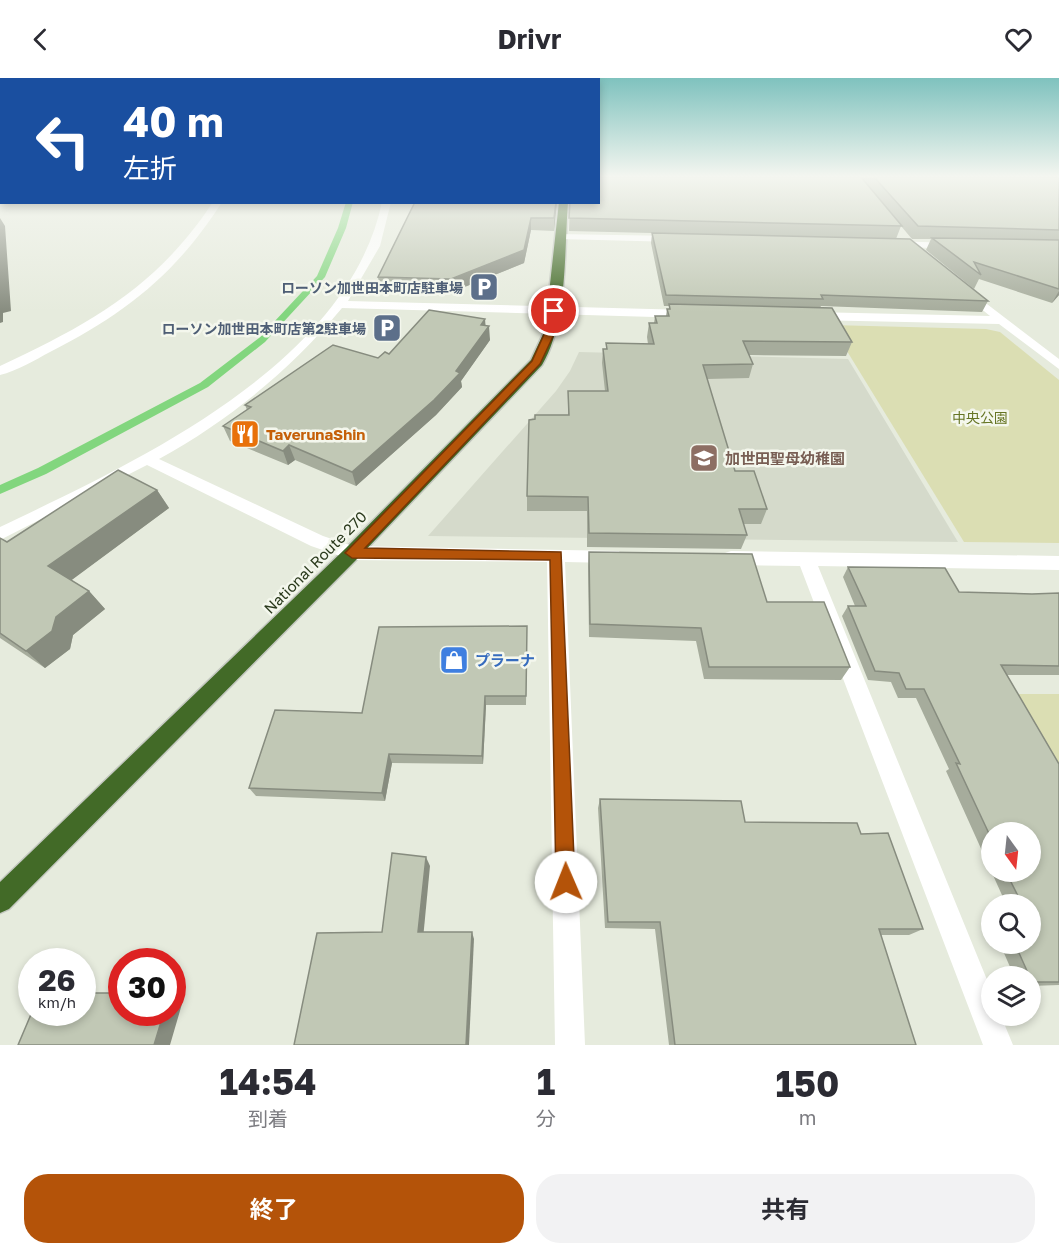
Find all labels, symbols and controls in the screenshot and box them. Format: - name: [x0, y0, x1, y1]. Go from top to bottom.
- icon: back: [24, 23, 57, 56]
- text: Drivr: [498, 23, 561, 55]
- icon: heart: [1002, 23, 1035, 56]
- text: 40 m: [123, 96, 224, 146]
- icon: left: [24, 102, 102, 180]
- text: 左折: [123, 152, 177, 184]
- parking icon: ローソン加世田本町店駐車場: [468, 271, 500, 303]
- place label: ローソン加世田本町店駐車場: [281, 279, 463, 296]
- pin: [528, 285, 579, 336]
- icon: arrive: [537, 294, 570, 327]
- parking icon: ローソン加世田本町店第2駐車場: [371, 312, 403, 344]
- place label: ローソン加世田本町店第2駐車場: [161, 320, 366, 337]
- park label: 中央公園: [952, 409, 1008, 426]
- restaurant icon: TaverunaShin: [229, 418, 261, 450]
- place label: TaverunaShin: [266, 425, 365, 443]
- school or university icon: 加世田聖母幼稚園: [688, 442, 720, 474]
- place label: 加世田聖母幼稚園: [725, 449, 845, 467]
- street label: National Route 270: [260, 507, 370, 617]
- shop icon: プラーナ: [438, 644, 470, 676]
- place label: プラーナ: [475, 651, 535, 669]
- north arrow: [981, 822, 1041, 882]
- map controls: [981, 822, 1041, 1026]
- position arrow: [534, 850, 598, 914]
- button: search: [981, 894, 1041, 954]
- speed limit sign: 30: [108, 948, 186, 1026]
- text: 26: [38, 962, 76, 998]
- button: layers: [981, 966, 1041, 1026]
- text: km/h: [38, 993, 76, 1011]
- text: 14:54: [220, 1060, 317, 1103]
- text: 1: [537, 1060, 555, 1103]
- text: 150: [776, 1062, 839, 1105]
- text: m: [799, 1105, 816, 1129]
- text: 到着: [248, 1106, 288, 1130]
- text: 分: [536, 1106, 556, 1130]
- button: 終了: [24, 1174, 524, 1243]
- button: 共有: [536, 1174, 1035, 1243]

